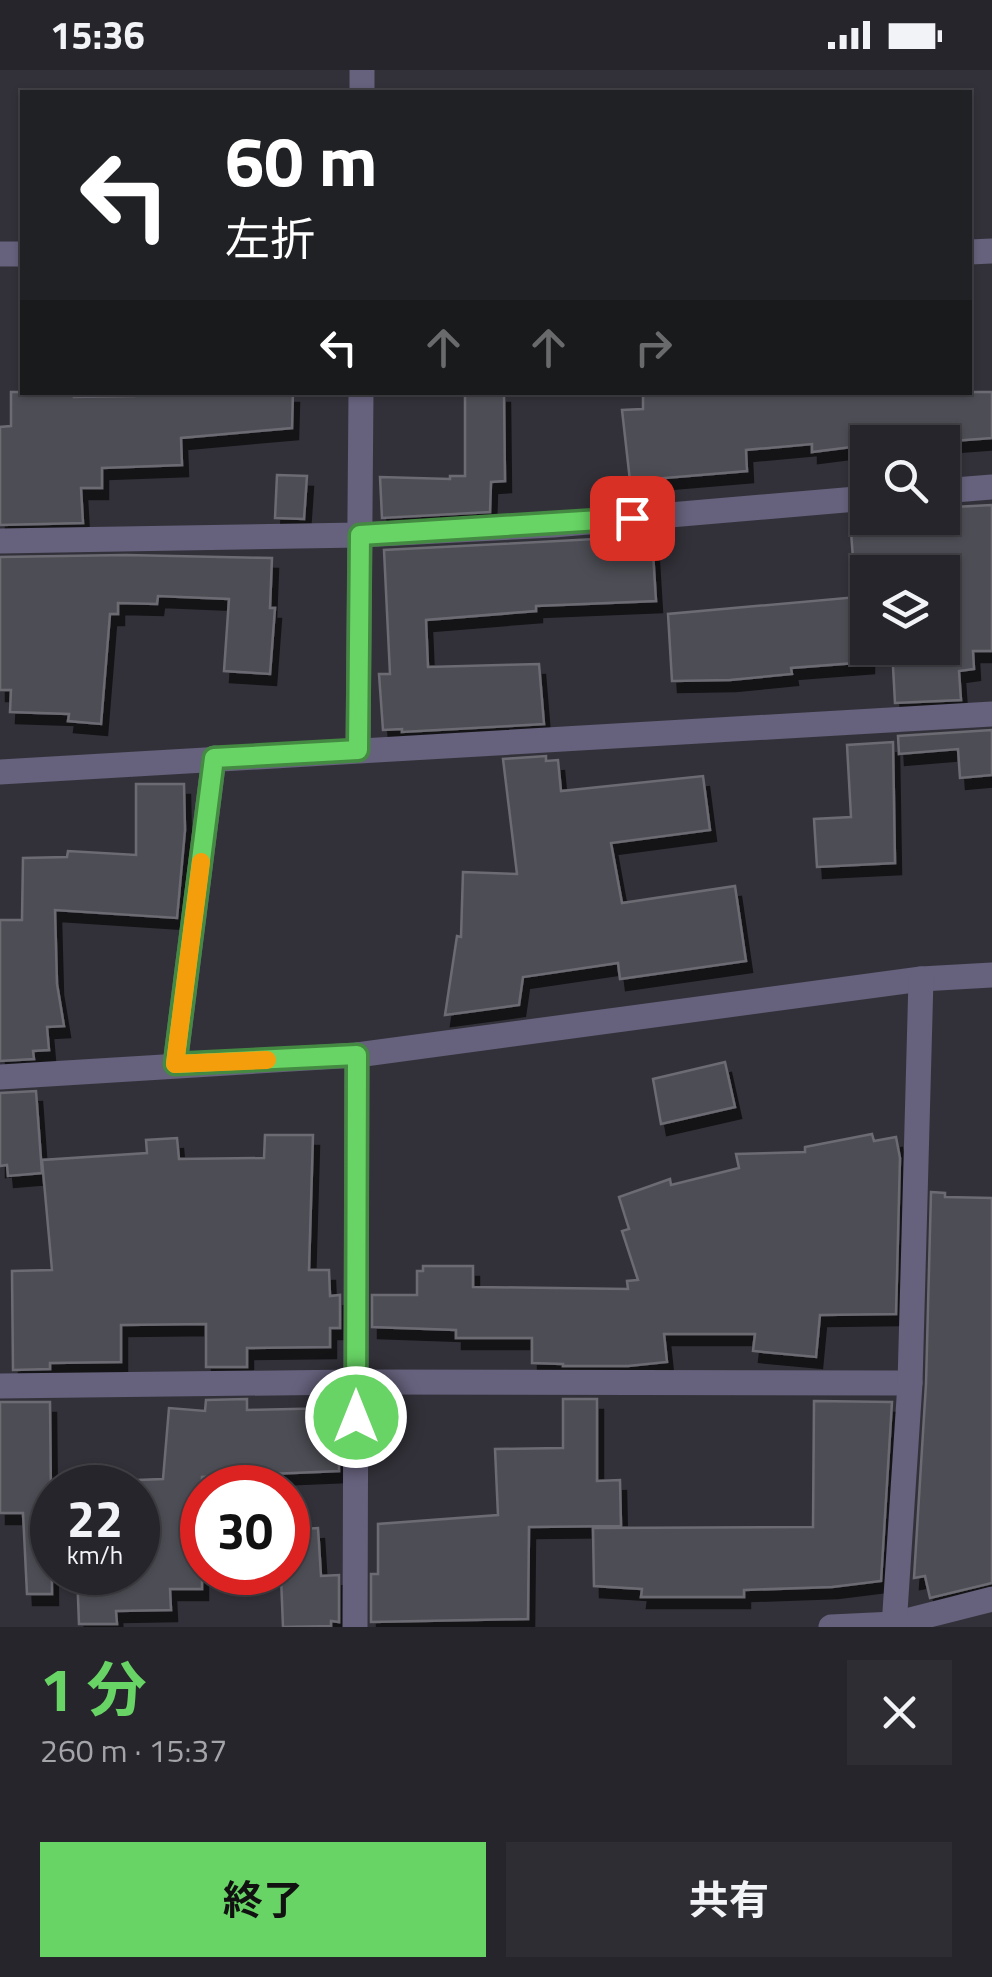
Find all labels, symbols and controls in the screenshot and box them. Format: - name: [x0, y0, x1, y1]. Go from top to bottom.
- text: 15:36: [50, 6, 145, 64]
- text: 60 m: [225, 107, 378, 213]
- icon: left: [60, 130, 190, 260]
- text: 左折: [225, 204, 315, 272]
- icon: left: [311, 320, 366, 375]
- icon: ahead: [416, 320, 471, 375]
- icon: ahead: [521, 320, 576, 375]
- icon: right: [626, 320, 681, 375]
- map controls: [850, 425, 960, 665]
- button: search: [850, 425, 960, 535]
- pin: [590, 476, 675, 561]
- icon: arrive: [605, 491, 660, 546]
- button: layers: [850, 555, 960, 665]
- position arrow: [304, 1365, 408, 1469]
- speed limit sign: 30: [180, 1465, 310, 1595]
- text: 22: [67, 1480, 123, 1556]
- text: km/h: [67, 1536, 123, 1574]
- text: 1 分: [40, 1643, 147, 1734]
- button: close: [847, 1660, 952, 1765]
- text: 260 m · 15:37: [40, 1726, 227, 1774]
- button: 終了: [40, 1842, 486, 1957]
- button: 共有: [506, 1842, 952, 1957]

